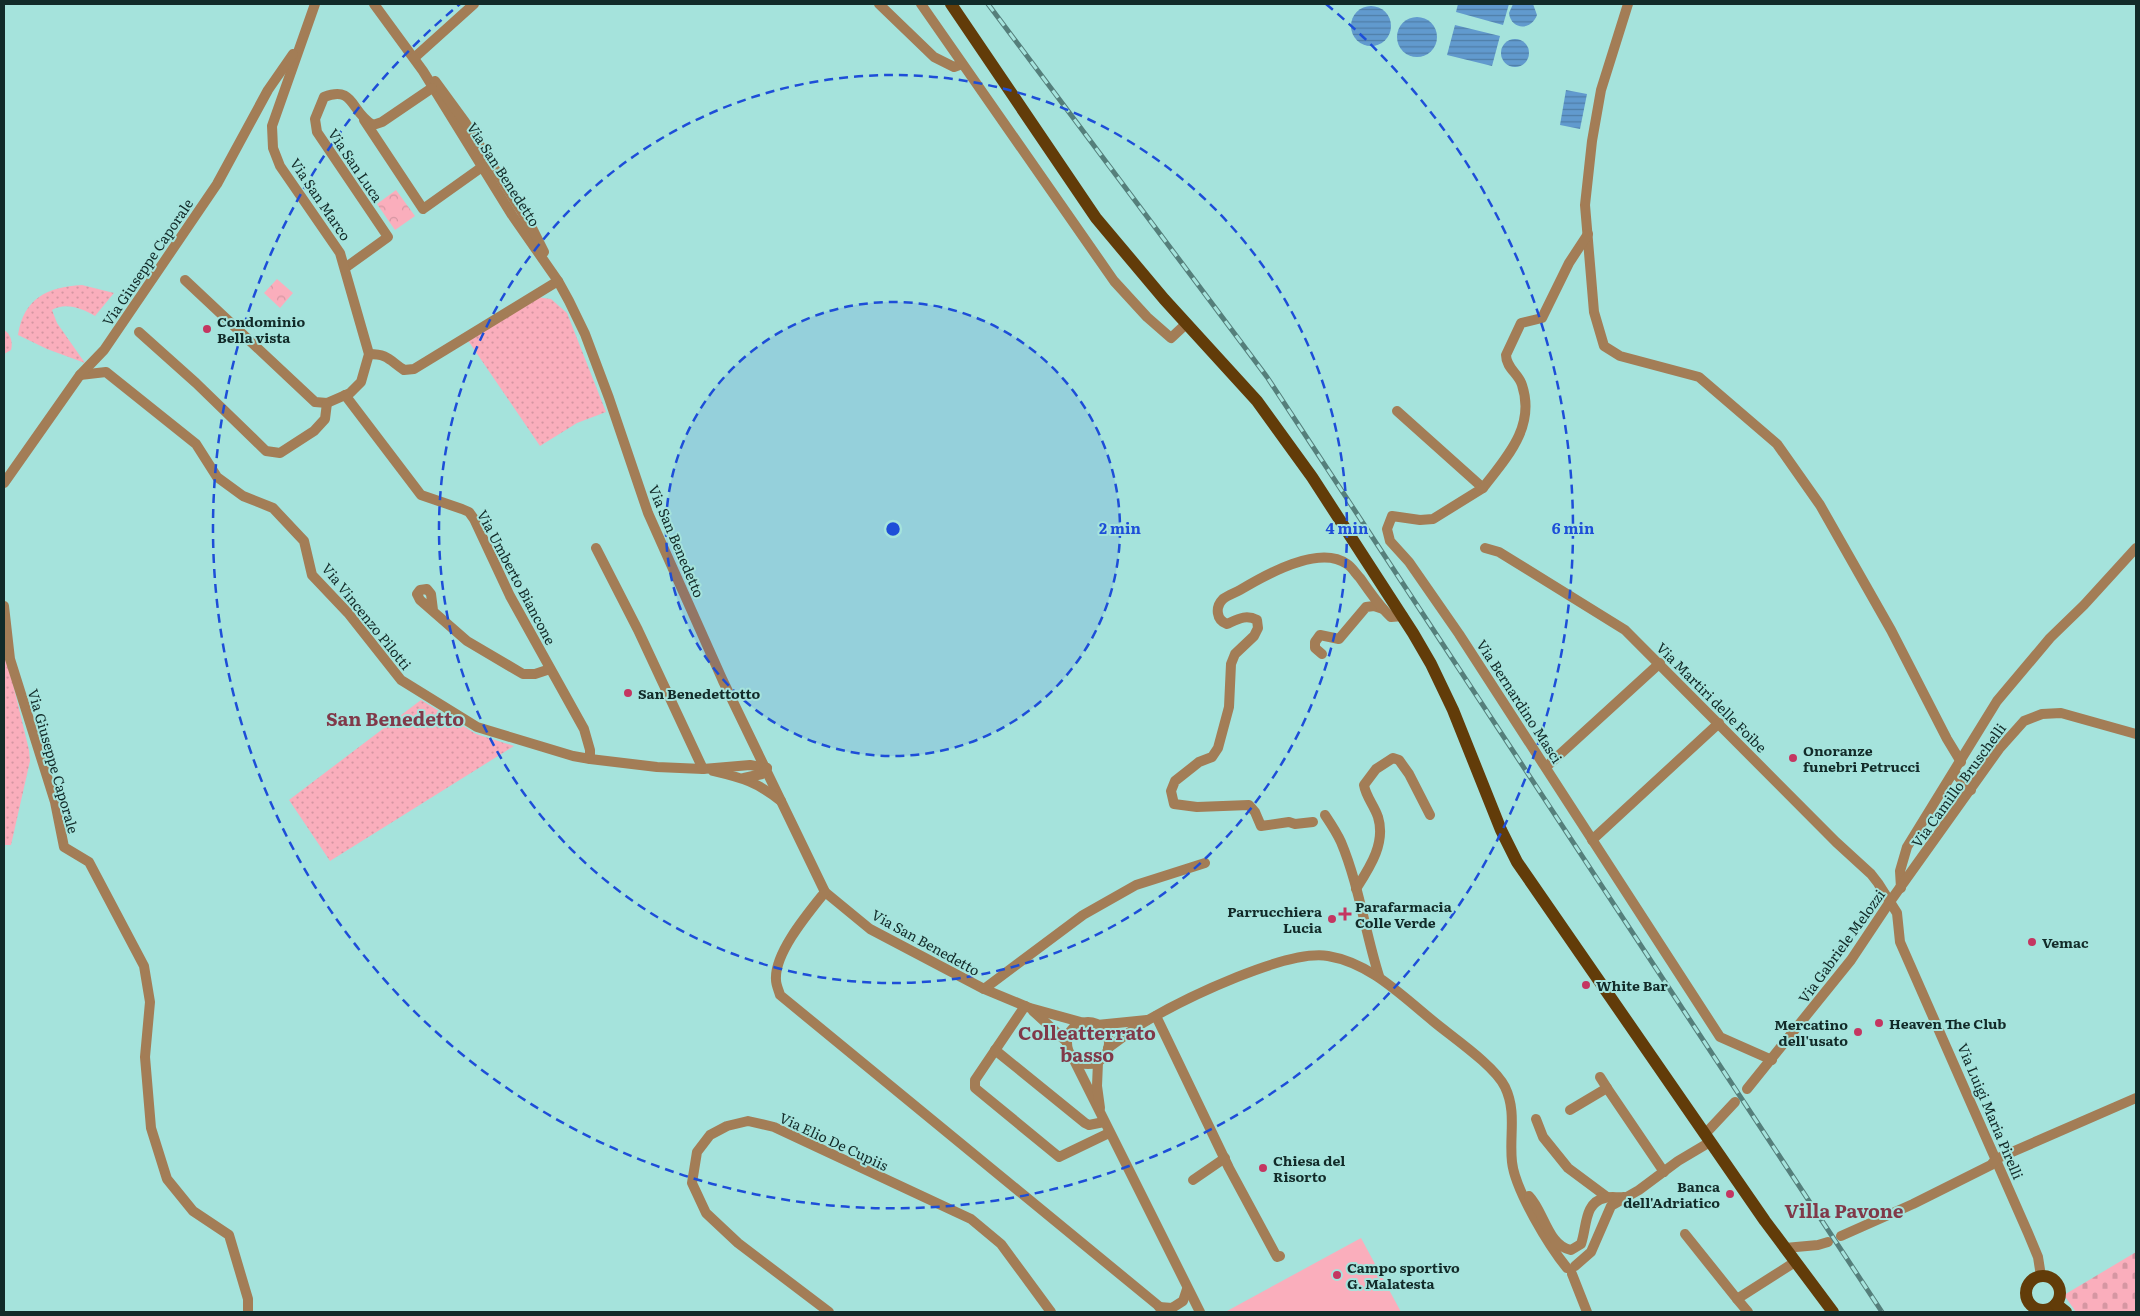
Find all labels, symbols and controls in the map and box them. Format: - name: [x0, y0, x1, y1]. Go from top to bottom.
- street label: Via San Benedetto: [463, 118, 545, 230]
- street label: Via San Luca: [324, 124, 388, 206]
- street label: Via San Marco: [286, 154, 356, 244]
- street label: Via Giuseppe Caporale: [97, 194, 197, 330]
- place label: Condominio Bella vista: [217, 311, 306, 347]
- marker: Condominio Bella vista: [201, 323, 213, 335]
- street label: Via San Benedetto: [644, 482, 710, 600]
- street label: Via Umberto Biancone: [473, 506, 561, 648]
- text: 2 min: [1099, 516, 1142, 539]
- text: 4 min: [1326, 516, 1369, 539]
- text: 6 min: [1552, 516, 1595, 539]
- centre of rings: [884, 520, 902, 538]
- street label: Via Vincenzo Pilotti: [318, 558, 416, 674]
- street label: Via Bernardino Masci: [1472, 635, 1568, 767]
- street label: Via Martiri delle Foibe: [1652, 637, 1772, 757]
- place label: San Benedettotto: [638, 683, 761, 703]
- street label: Via Giuseppe Caporale: [24, 686, 84, 836]
- marker: San Benedettotto: [622, 687, 634, 699]
- district label: San Benedetto: [326, 704, 464, 732]
- street label: Via Camillo Bruschelli: [1906, 719, 2010, 851]
- place label: Onoranze funebri Petrucci: [1803, 740, 1920, 776]
- marker: Onoranze funebri Petrucci: [1787, 752, 1799, 764]
- street label: Via Gabriele Melozzi: [1793, 885, 1889, 1007]
- place label: Parafarmacia Colle Verde: [1355, 896, 1453, 932]
- place label: Parrucchiera Lucia: [1227, 901, 1323, 937]
- street label: Via San Benedetto: [868, 904, 984, 980]
- marker: Parafarmacia Colle Verde: [1339, 908, 1351, 920]
- marker: Parrucchiera Lucia: [1326, 913, 1338, 925]
- place label: Vemac: [2042, 932, 2089, 952]
- marker: Vemac: [2026, 936, 2038, 948]
- place label: White Bar: [1596, 975, 1668, 995]
- marker: White Bar: [1580, 979, 1592, 991]
- place label: Heaven The Club: [1889, 1013, 2006, 1033]
- place label: Mercatino dell'usato: [1774, 1014, 1848, 1050]
- marker: Heaven The Club: [1873, 1017, 1885, 1029]
- district label: Colleatterrato basso: [1018, 1018, 1156, 1068]
- marker: Mercatino dell'usato: [1852, 1026, 1864, 1038]
- street label: Via Luigi Maria Pirelli: [1953, 1040, 2029, 1182]
- street label: Via Elio De Cupiis: [776, 1107, 892, 1175]
- place label: Chiesa del Risorto: [1273, 1150, 1345, 1186]
- marker: Chiesa del Risorto: [1257, 1162, 1269, 1174]
- place label: Banca dell'Adriatico: [1623, 1176, 1721, 1212]
- marker: Banca dell'Adriatico: [1724, 1188, 1736, 1200]
- district label: Villa Pavone: [1784, 1196, 1904, 1224]
- place label: Campo sportivo G. Malatesta: [1347, 1257, 1460, 1293]
- marker: Campo sportivo G. Malatesta: [1331, 1269, 1343, 1281]

